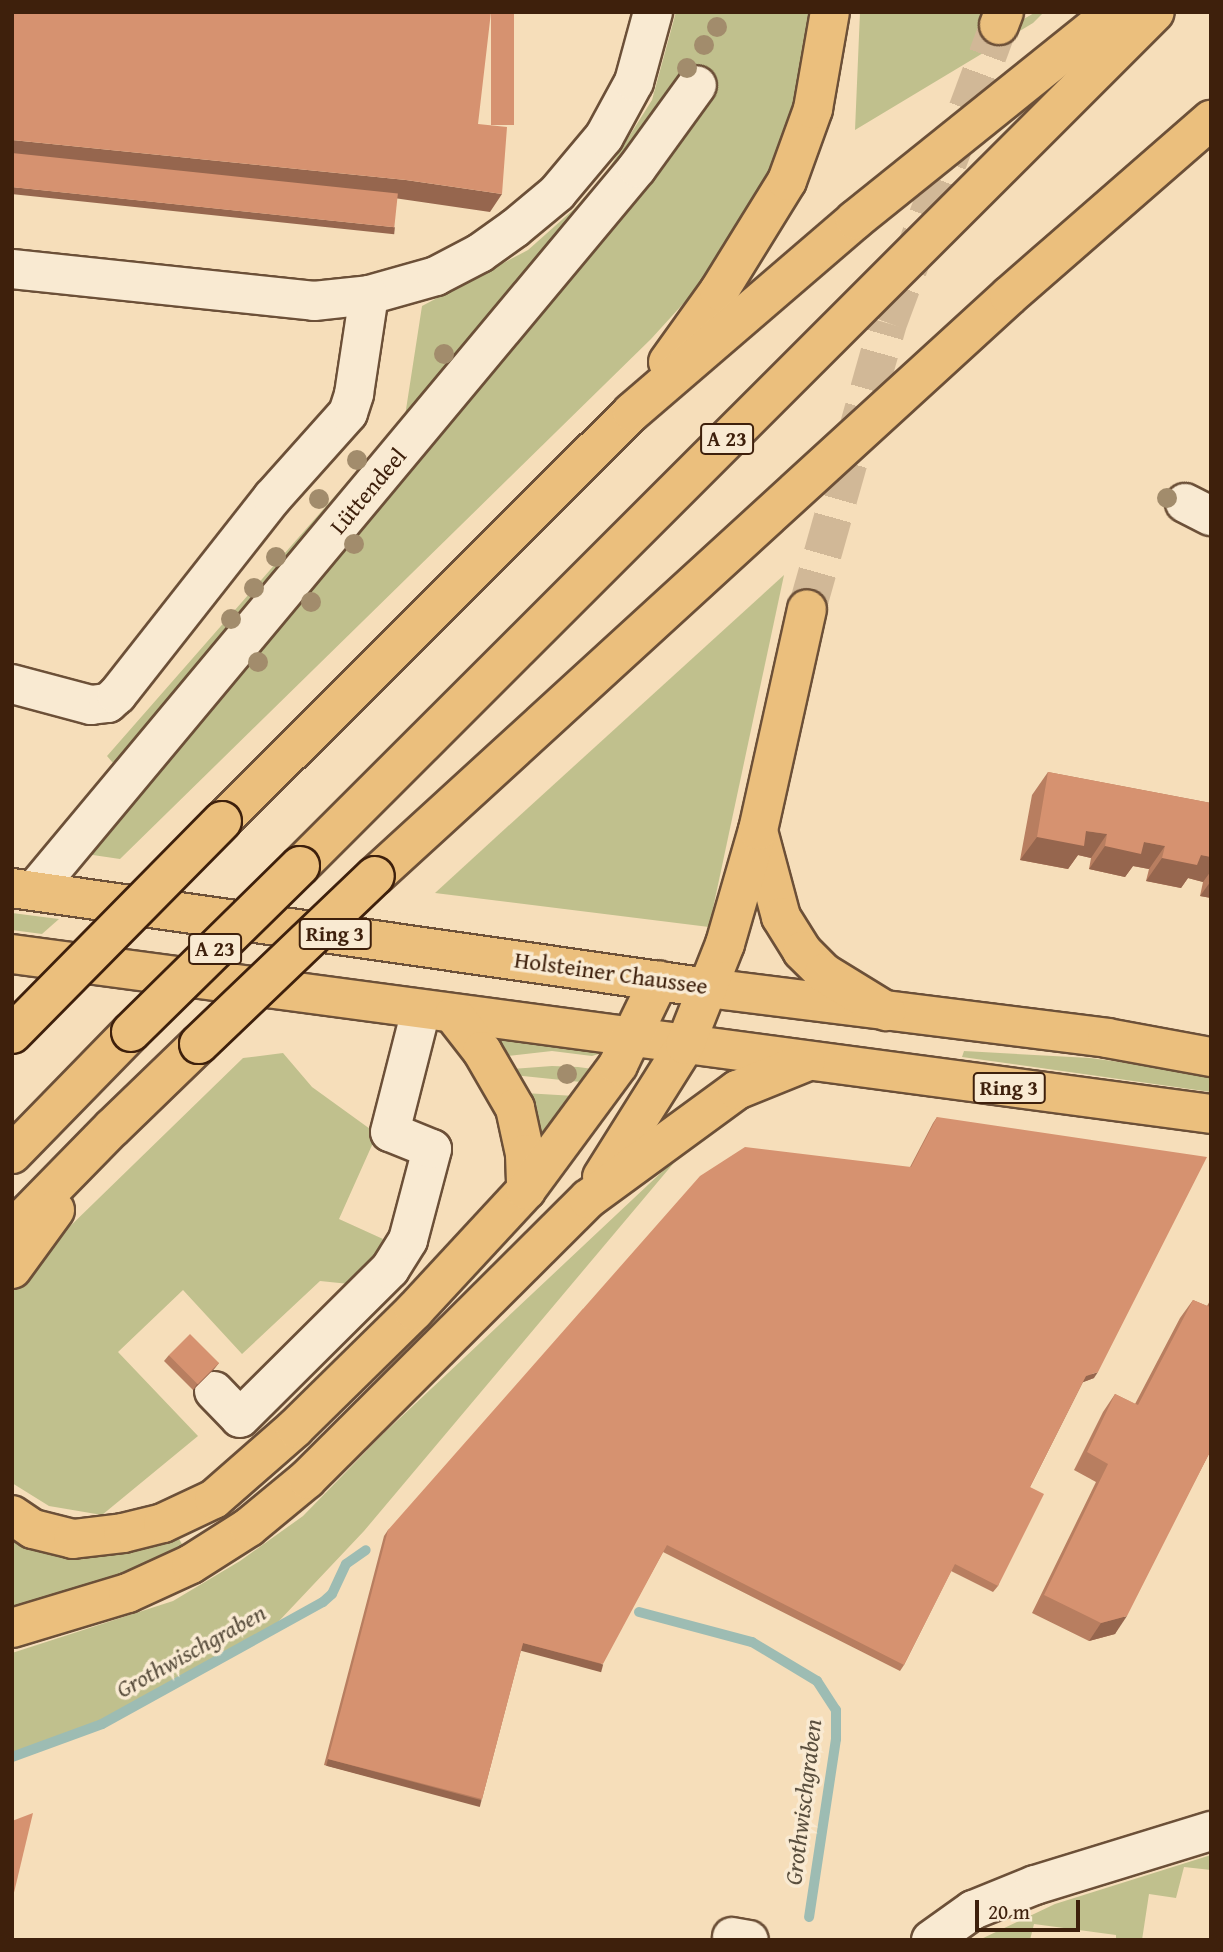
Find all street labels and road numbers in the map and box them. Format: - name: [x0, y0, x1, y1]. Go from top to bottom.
- road number: A 23: [699, 422, 755, 457]
- street label: Lüttendeel: [324, 442, 412, 540]
- road number: Ring 3: [298, 916, 372, 951]
- road number: A 23: [187, 932, 243, 967]
- street label: Holsteiner Chaussee: [513, 946, 709, 1000]
- road number: Ring 3: [972, 1070, 1046, 1106]

